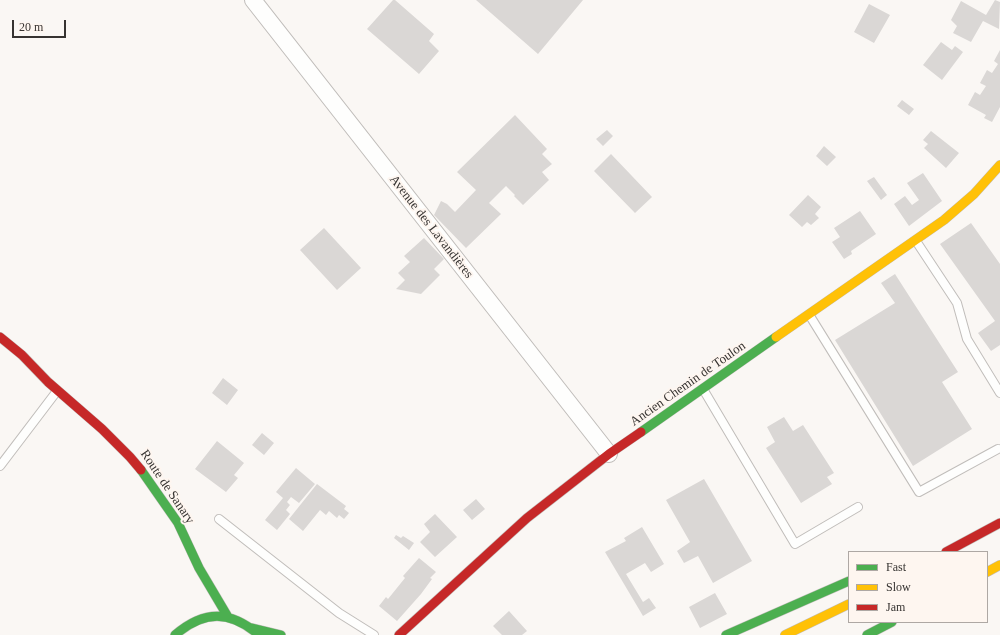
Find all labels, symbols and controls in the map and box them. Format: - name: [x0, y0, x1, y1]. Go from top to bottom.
- scale bar: [14, 12, 68, 38]
- text: 20 m: [19, 20, 43, 34]
- street label: Avenue des Lavandières: [386, 172, 476, 282]
- street label: Ancien Chemin de Toulon: [627, 338, 749, 430]
- street label: Route de Sanary: [137, 447, 197, 527]
- legend: [848, 551, 988, 623]
- text: Fast: [886, 560, 906, 574]
- text: Slow: [886, 580, 911, 594]
- text: Jam: [886, 600, 905, 614]

